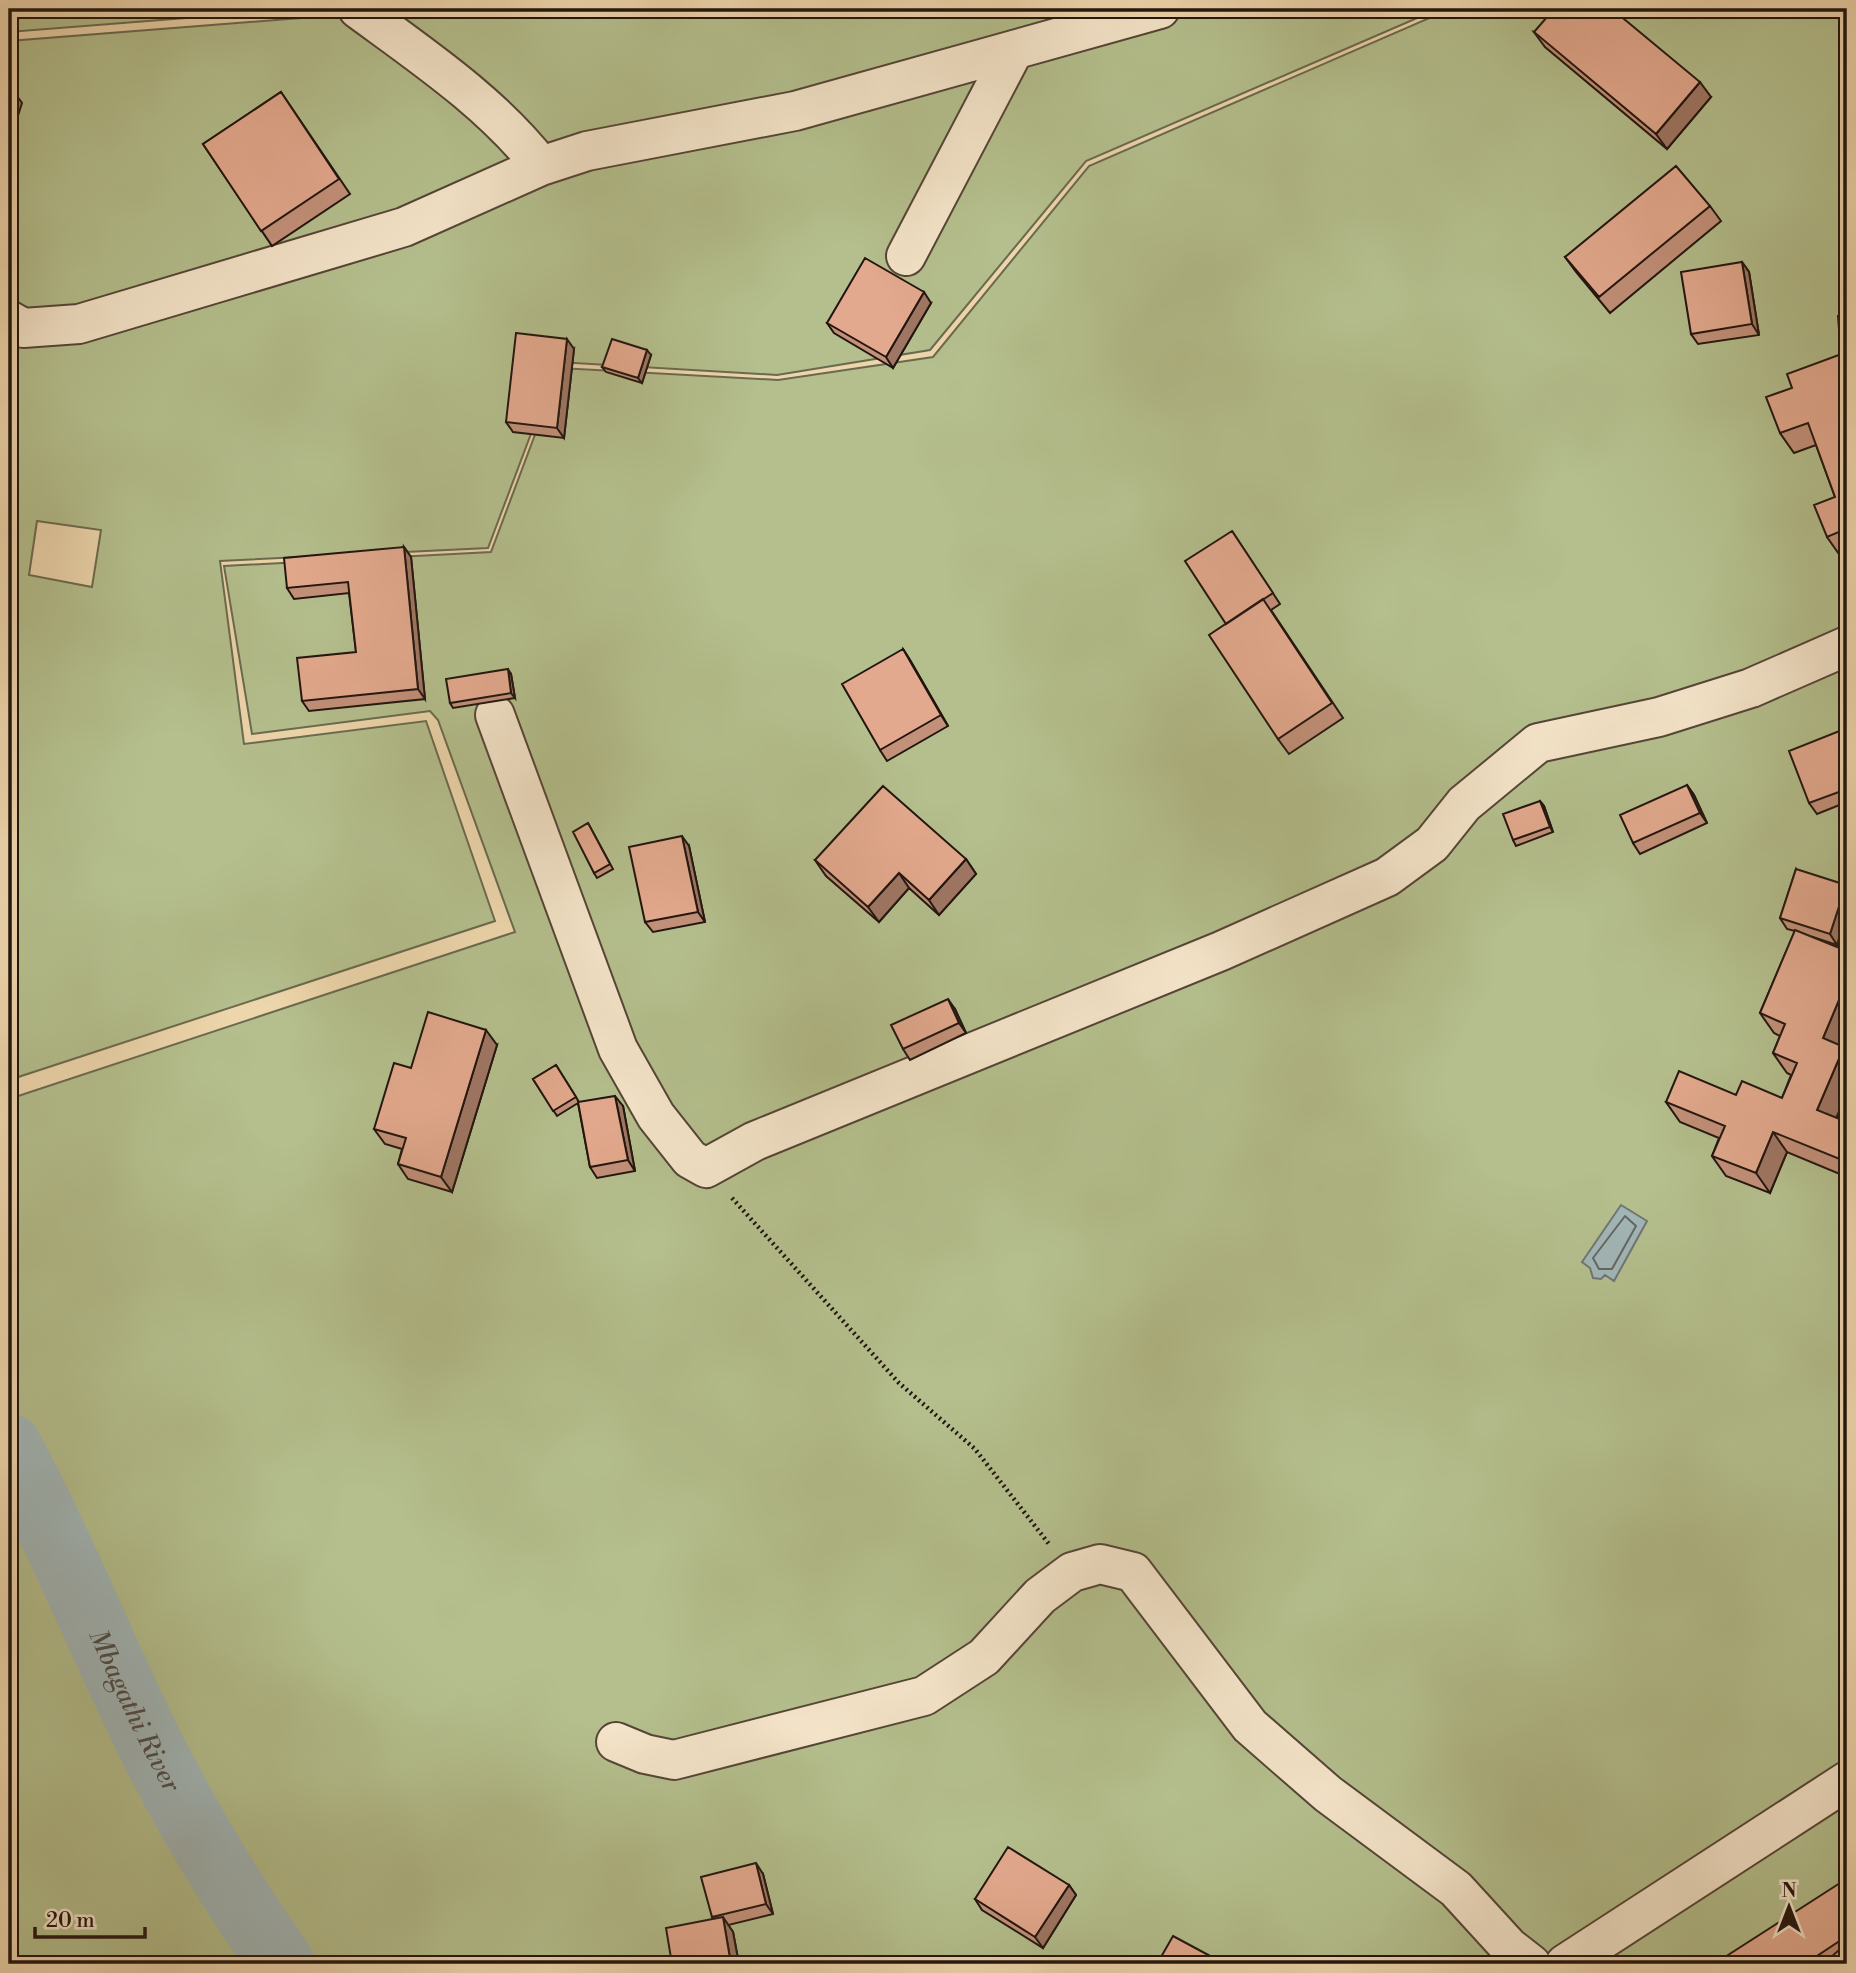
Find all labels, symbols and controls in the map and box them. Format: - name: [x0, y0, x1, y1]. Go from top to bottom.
- water label: Mbagathi River: [81, 1624, 187, 1799]
- north arrow: [1755, 1871, 1825, 1941]
- text: N: [1781, 1879, 1797, 1903]
- scale bar: [35, 1896, 145, 1940]
- text: 20 m: [46, 1908, 95, 1934]

